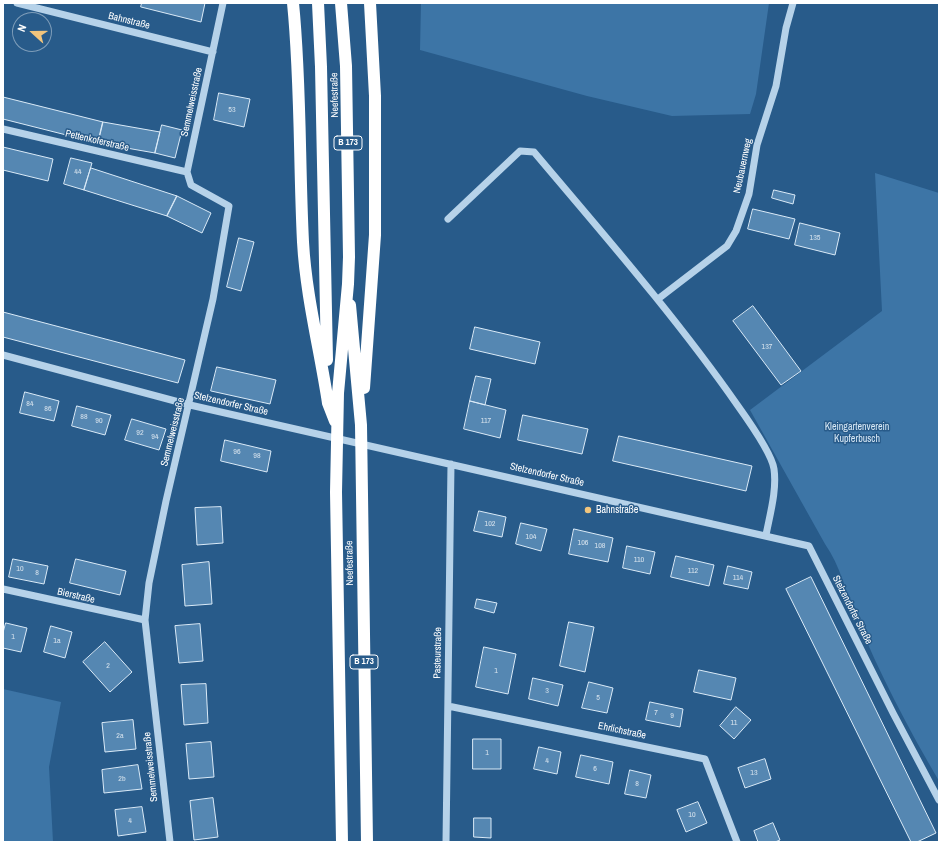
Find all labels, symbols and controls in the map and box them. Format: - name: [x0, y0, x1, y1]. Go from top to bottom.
- street label: Bahnstraße: [107, 10, 151, 32]
- north arrow: [12, 12, 52, 52]
- text: N: [14, 23, 29, 34]
- street label: Semmelweisstraße: [179, 66, 205, 138]
- street label: Neefestraße: [329, 72, 341, 118]
- house number: 53: [228, 105, 236, 115]
- street label: Pettenkoferstraße: [64, 128, 130, 154]
- road number: B 173: [334, 136, 362, 150]
- street label: Neubauernweg: [731, 138, 755, 194]
- house number: 44: [74, 167, 82, 177]
- house number: 135: [810, 233, 820, 243]
- house number: 137: [762, 342, 772, 352]
- street label: Stelzendorfer Straße: [193, 390, 269, 418]
- street label: Semmelweisstraße: [159, 397, 187, 467]
- house number: 84: [26, 399, 34, 409]
- house number: 86: [44, 404, 52, 414]
- house number: 88: [80, 412, 88, 422]
- house number: 90: [95, 416, 103, 426]
- house number: 117: [481, 416, 491, 426]
- park label: Kleingartenverein Kupferbusch: [825, 421, 889, 444]
- house number: 92: [136, 428, 144, 438]
- house number: 94: [151, 432, 159, 442]
- house number: 96: [233, 447, 241, 457]
- house number: 98: [253, 451, 261, 461]
- street label: Stelzendorfer Straße: [509, 461, 585, 489]
- place label: Bahnstraße: [596, 504, 638, 516]
- marker: Bahnstraße: [583, 505, 593, 515]
- house number: 102: [485, 519, 495, 529]
- house number: 104: [526, 532, 536, 542]
- house number: 106: [578, 538, 588, 548]
- street label: Neefestraße: [344, 540, 356, 586]
- house number: 108: [595, 541, 605, 551]
- house number: 110: [634, 555, 644, 565]
- house number: 10: [16, 564, 24, 574]
- house number: 112: [688, 566, 698, 576]
- house number: 8: [35, 568, 39, 578]
- house number: 114: [733, 573, 743, 583]
- street label: Stelzendorfer Straße: [829, 574, 875, 646]
- street label: Bierstraße: [56, 586, 96, 606]
- street label: Pasteurstraße: [432, 627, 444, 679]
- house number: 1: [11, 632, 15, 642]
- house number: 1a: [53, 636, 61, 646]
- road number: B 173: [350, 655, 378, 669]
- house number: 2: [106, 661, 110, 671]
- house number: 1: [494, 666, 498, 676]
- house number: 3: [545, 686, 549, 696]
- house number: 5: [596, 693, 600, 703]
- house number: 7: [654, 708, 658, 718]
- house number: 9: [670, 711, 674, 721]
- house number: 11: [731, 718, 737, 728]
- street label: Ehrlichstraße: [597, 720, 647, 742]
- house number: 2a: [116, 731, 124, 741]
- street label: Semmelweisstraße: [141, 731, 161, 803]
- house number: 1: [485, 748, 489, 758]
- house number: 4: [545, 756, 549, 766]
- house number: 6: [593, 764, 597, 774]
- house number: 13: [750, 768, 758, 778]
- house number: 2b: [118, 774, 126, 784]
- house number: 8: [635, 779, 639, 789]
- house number: 10: [688, 810, 696, 820]
- house number: 4: [128, 816, 132, 826]

